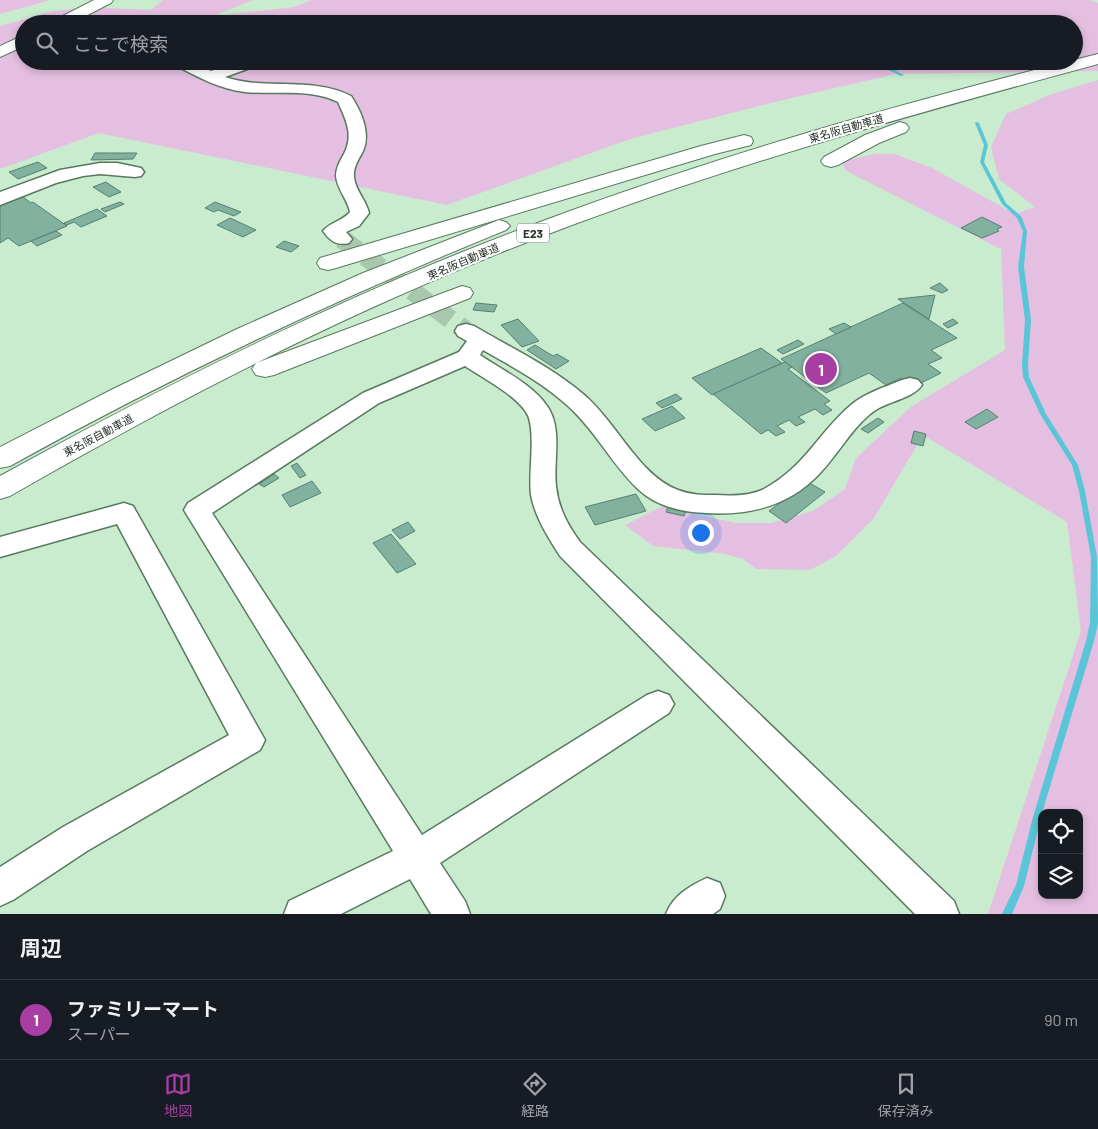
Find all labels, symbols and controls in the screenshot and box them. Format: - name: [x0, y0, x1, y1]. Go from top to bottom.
- search box: [15, 15, 1083, 70]
- icon: search: [33, 29, 61, 57]
- text: ここで検索: [73, 32, 168, 55]
- street label: 東名阪自動車道: [807, 111, 885, 145]
- road number: E23: [517, 224, 549, 242]
- street label: 東名阪自動車道: [425, 240, 501, 282]
- pin: 1: [805, 350, 837, 388]
- street label: 東名阪自動車道: [61, 411, 135, 459]
- your location: [688, 520, 714, 546]
- map controls: [1038, 809, 1083, 899]
- button: locate: [1038, 809, 1083, 854]
- button: layers: [1038, 854, 1083, 899]
- text: 周辺: [20, 935, 62, 960]
- text: ファミリーマート: [67, 997, 219, 1020]
- text: 1: [33, 1010, 39, 1029]
- text: 90 m: [1044, 1010, 1078, 1029]
- text: スーパー: [67, 1024, 131, 1043]
- tab: 地図: [164, 1070, 192, 1120]
- tab: 経路: [521, 1070, 549, 1120]
- tab: 保存済み: [878, 1070, 934, 1120]

